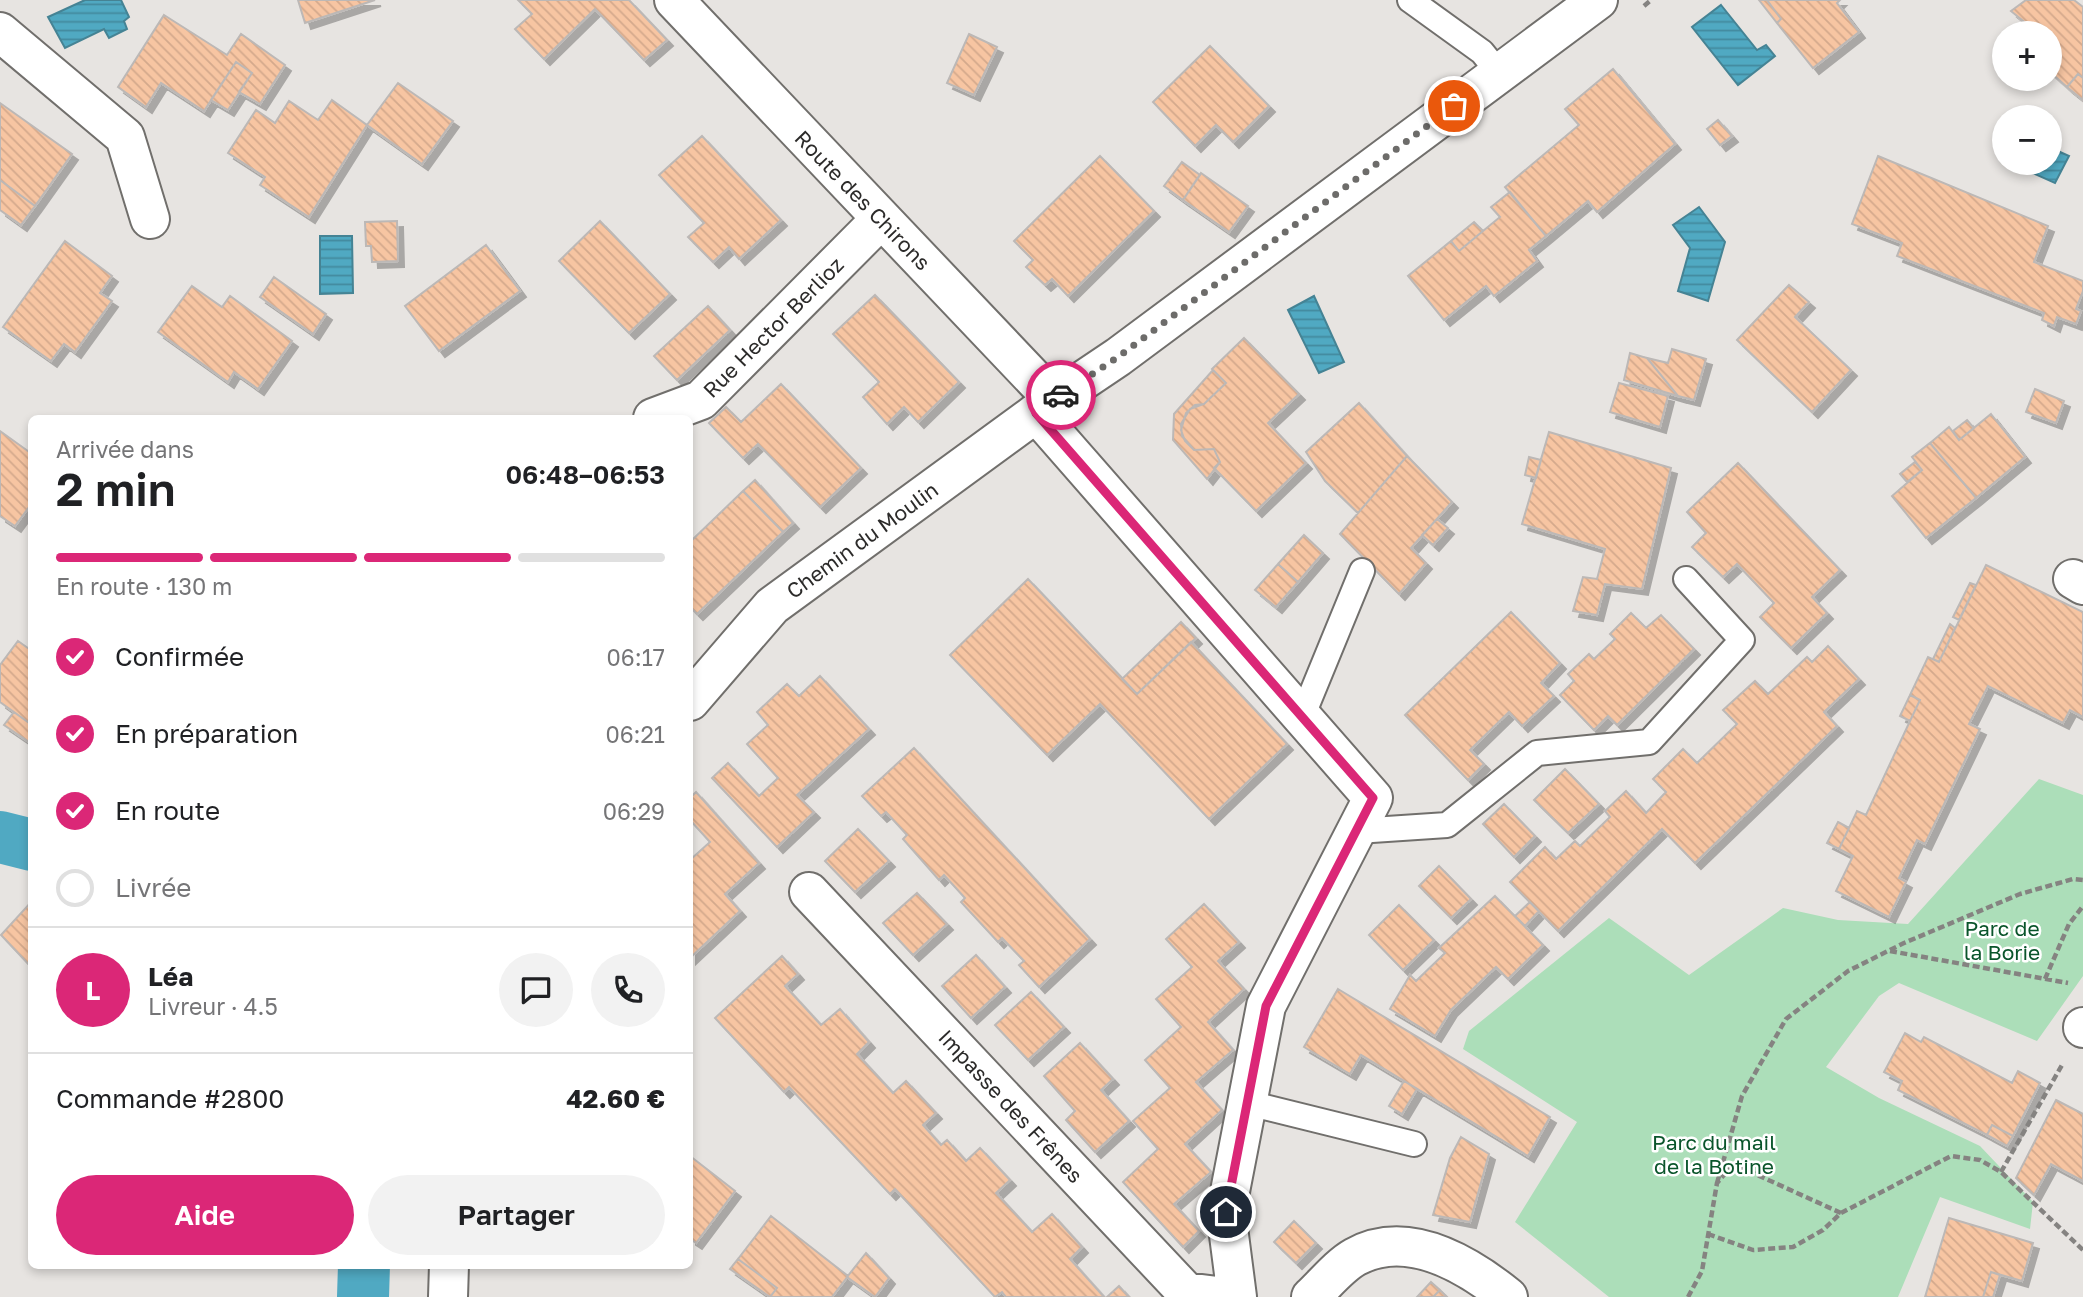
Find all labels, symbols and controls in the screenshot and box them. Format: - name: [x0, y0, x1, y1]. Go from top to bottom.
- map controls: [1992, 21, 2062, 175]
- button: +: [1992, 21, 2062, 91]
- pin: [1424, 76, 1484, 136]
- icon: bag: [1435, 87, 1473, 125]
- button: −: [1992, 105, 2062, 175]
- street label: Route des Chirons: [790, 125, 936, 275]
- street label: Rue Hector Berlioz: [697, 251, 849, 403]
- courier: [1026, 360, 1096, 430]
- icon: car: [1042, 376, 1080, 414]
- text: Arrivée dans: [56, 435, 194, 463]
- text: 06:48–06:53: [505, 459, 665, 490]
- text: 2 min: [56, 461, 176, 516]
- street label: Chemin du Moulin: [781, 476, 943, 604]
- text: En route · 130 m: [56, 572, 232, 600]
- icon: check: [56, 638, 94, 676]
- text: Confirmée: [115, 641, 244, 672]
- text: 06:17: [607, 643, 665, 671]
- icon: check: [56, 715, 94, 753]
- text: En préparation: [115, 718, 298, 749]
- text: 06:21: [605, 720, 665, 748]
- icon: check: [56, 792, 94, 830]
- text: En route: [115, 795, 220, 826]
- text: 06:29: [603, 797, 665, 825]
- text: Livrée: [115, 872, 191, 903]
- park label: Parc de la Borie: [1964, 915, 2040, 965]
- button: chat: [499, 953, 573, 1027]
- button: phone: [591, 953, 665, 1027]
- text: Léa: [148, 961, 193, 992]
- text: L: [86, 975, 100, 1006]
- text: Livreur · 4.5: [148, 992, 278, 1020]
- street label: Impasse des Frênes: [933, 1024, 1089, 1188]
- text: Commande #2800: [56, 1083, 284, 1114]
- text: 42.60 €: [566, 1083, 665, 1114]
- park label: Parc du mail de la Botine: [1652, 1129, 1776, 1179]
- button: Aide: [56, 1175, 354, 1255]
- button: Partager: [368, 1175, 665, 1255]
- pin: [1196, 1182, 1256, 1242]
- icon: home: [1207, 1193, 1245, 1231]

